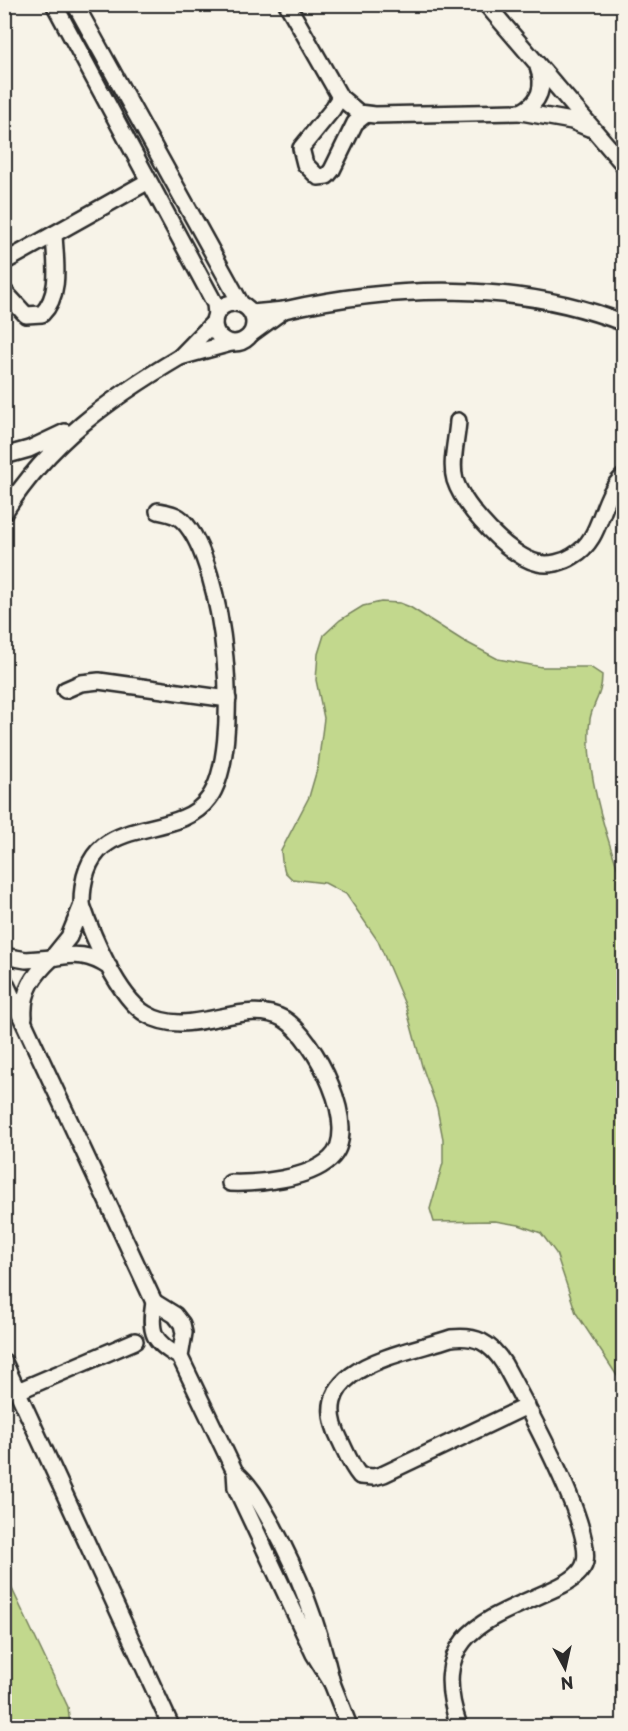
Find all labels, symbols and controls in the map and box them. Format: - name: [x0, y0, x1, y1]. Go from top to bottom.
- north arrow: [535, 1638, 595, 1698]
- text: N: [559, 1671, 575, 1697]

